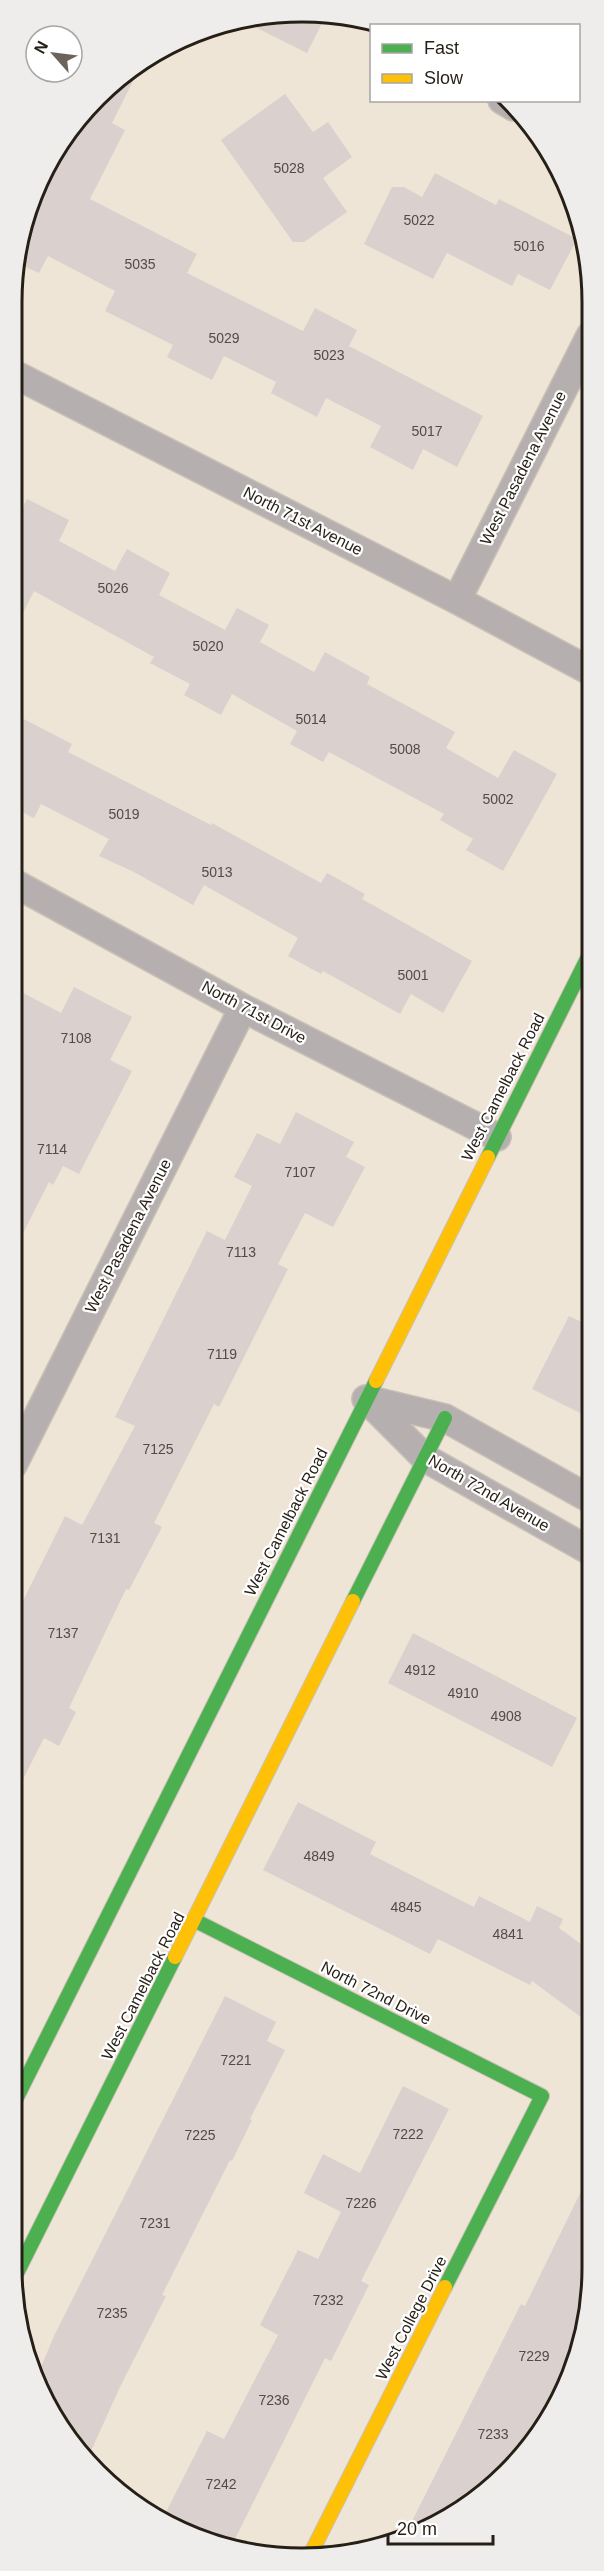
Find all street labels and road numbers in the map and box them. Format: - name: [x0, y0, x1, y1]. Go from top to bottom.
- street label: West Pasadena Avenue: [477, 388, 569, 548]
- street label: North 71st Avenue: [241, 484, 365, 558]
- street label: North 71st Drive: [199, 977, 309, 1047]
- street label: West Camelback Road: [458, 1010, 548, 1164]
- street label: West Pasadena Avenue: [82, 1156, 174, 1316]
- street label: West Camelback Road: [241, 1445, 331, 1599]
- street label: North 72nd Avenue: [426, 1451, 553, 1535]
- street label: West Camelback Road: [98, 1909, 188, 2063]
- street label: North 72nd Drive: [318, 1958, 434, 2028]
- street label: West College Drive: [372, 2253, 450, 2383]

